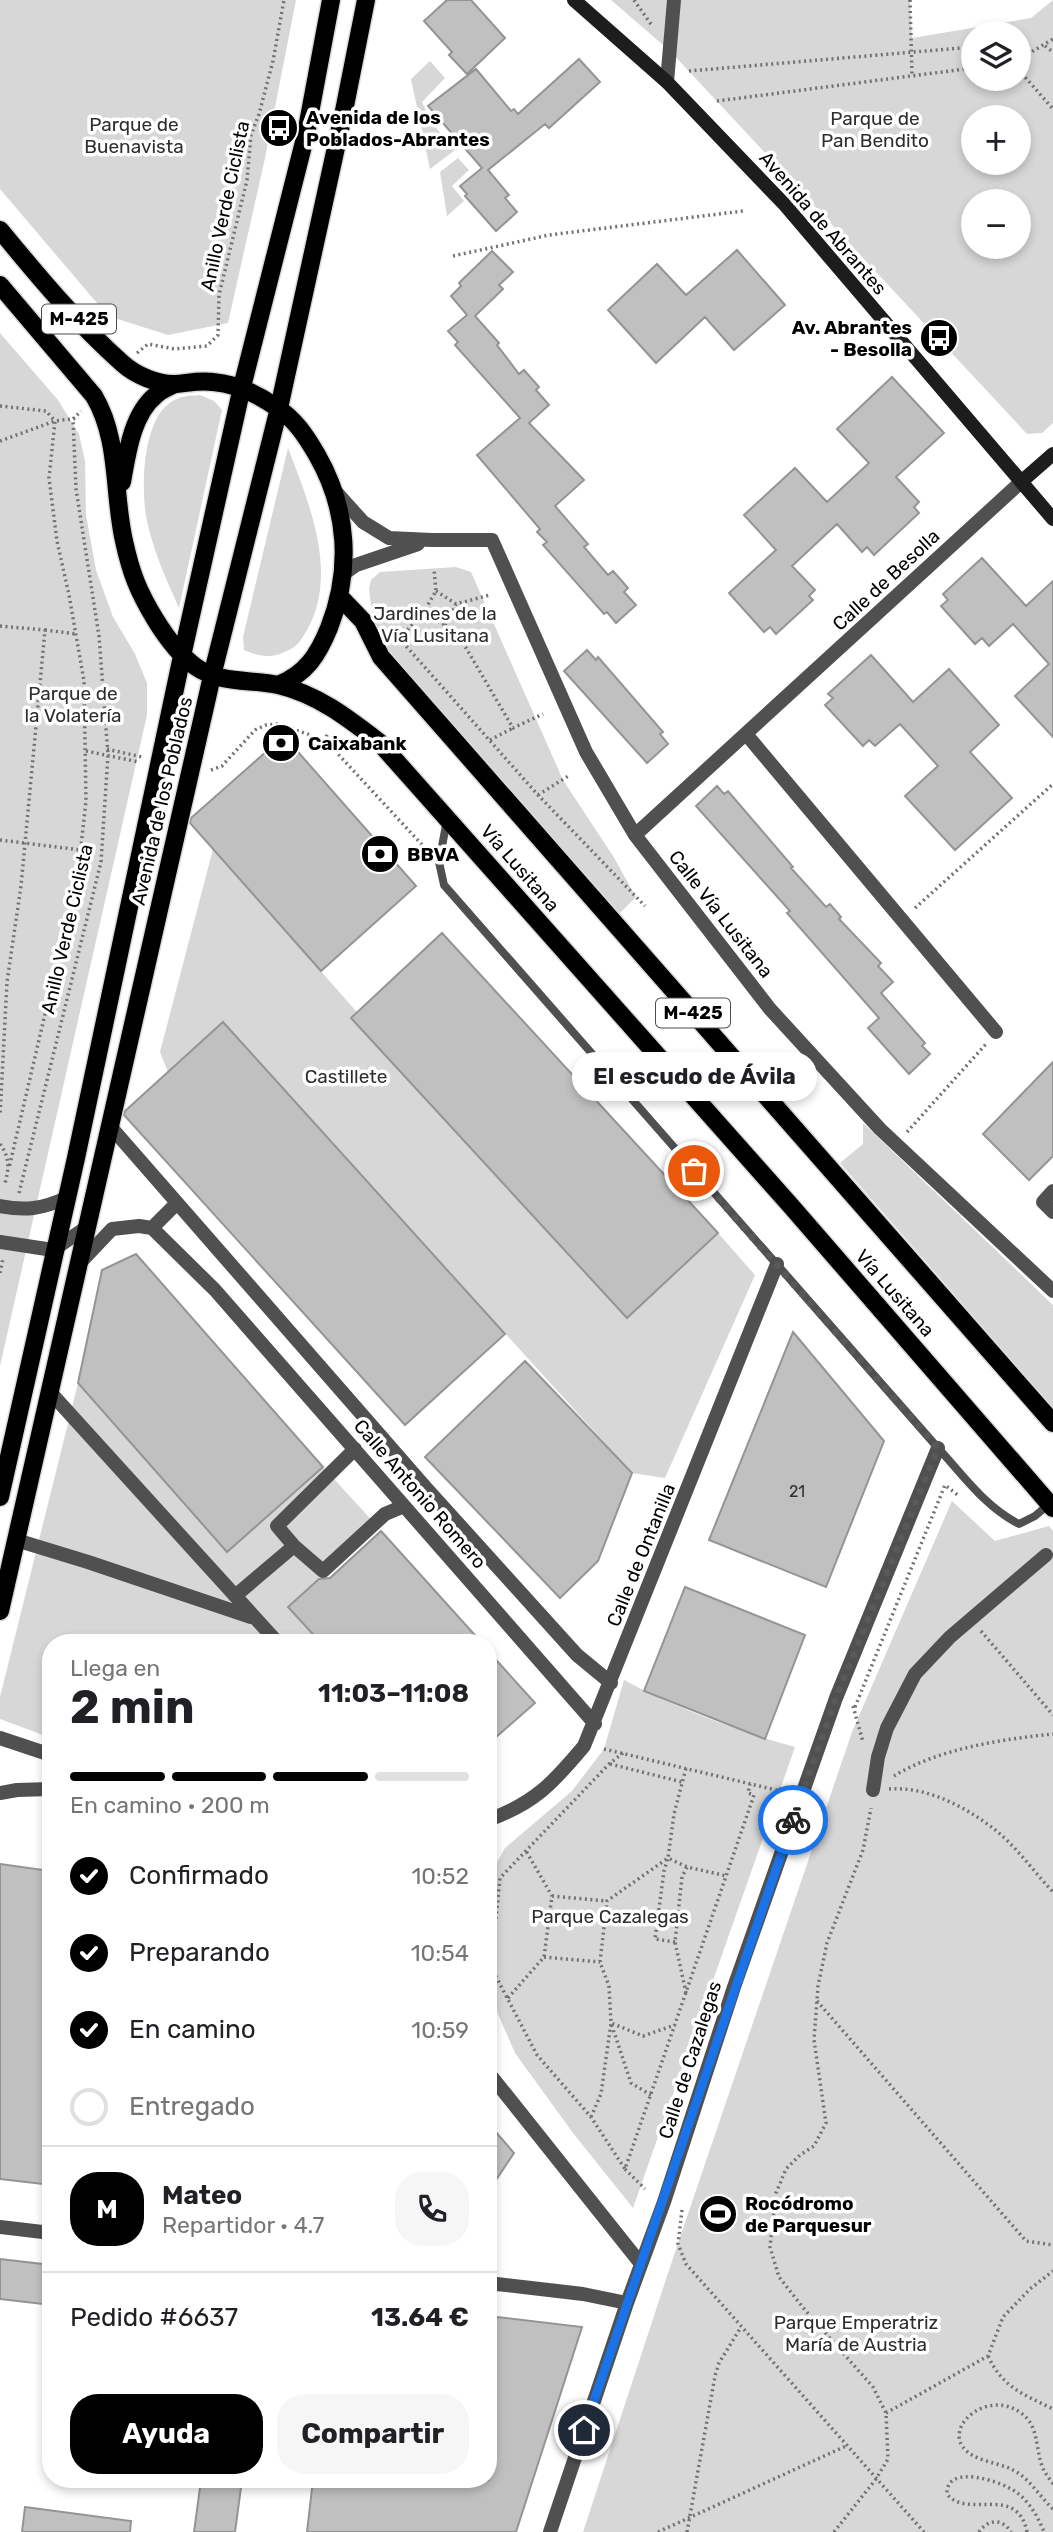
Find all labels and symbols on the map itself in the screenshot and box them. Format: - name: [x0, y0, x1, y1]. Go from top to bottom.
- place label: Avenida de los Poblados-Abrantes: [306, 106, 490, 151]
- bus stop icon: Avenida de los Poblados-Abrantes: [258, 107, 300, 149]
- park label: Parque de Pan Bendito: [821, 107, 929, 152]
- park label: Parque de Buenavista: [84, 113, 184, 158]
- street label: Anillo Verde Ciclista: [196, 119, 254, 293]
- street label: Avenida de Abrantes: [755, 147, 891, 299]
- road number: M-425: [42, 304, 116, 334]
- place label: Av. Abrantes - Besolla: [792, 316, 912, 361]
- bus stop icon: Av. Abrantes - Besolla: [918, 317, 960, 359]
- street label: Calle de Besolla: [828, 525, 944, 635]
- park label: Jardines de la Vía Lusitana: [373, 602, 497, 647]
- park label: Parque de la Volatería: [25, 682, 122, 727]
- street label: Avenida de los Poblados: [127, 695, 197, 907]
- bank icon: Caixabank: [260, 722, 302, 764]
- place label: Caixabank: [308, 732, 407, 755]
- street label: Vía Lusitana: [476, 820, 564, 916]
- bank icon: BBVA: [359, 833, 401, 875]
- street label: Anillo Verde Ciclista: [36, 842, 98, 1016]
- place label: BBVA: [407, 843, 460, 866]
- street label: Calle Vía Lusitana: [664, 846, 778, 982]
- road number: M-425: [656, 998, 730, 1028]
- callout: El escudo de Ávila: [572, 1052, 816, 1101]
- park label: Castillete: [305, 1065, 387, 1088]
- pin: [664, 1141, 724, 1201]
- street label: Vía Lusitana: [851, 1245, 939, 1341]
- street label: Calle Antonio Romero: [349, 1415, 491, 1573]
- street label: Calle de Ontanilla: [602, 1480, 680, 1630]
- house number: 21: [789, 1482, 805, 1501]
- courier: [758, 1785, 828, 1855]
- park label: Parque Cazalegas: [531, 1905, 689, 1928]
- street label: Calle de Cazalegas: [654, 1978, 726, 2142]
- place label: Rocódromo de Parquesur: [745, 2192, 872, 2237]
- sports icon: Rocódromo de Parquesur: [697, 2193, 739, 2235]
- park label: Parque Emperatriz María de Austria: [774, 2311, 938, 2356]
- pin: [554, 2400, 614, 2460]

